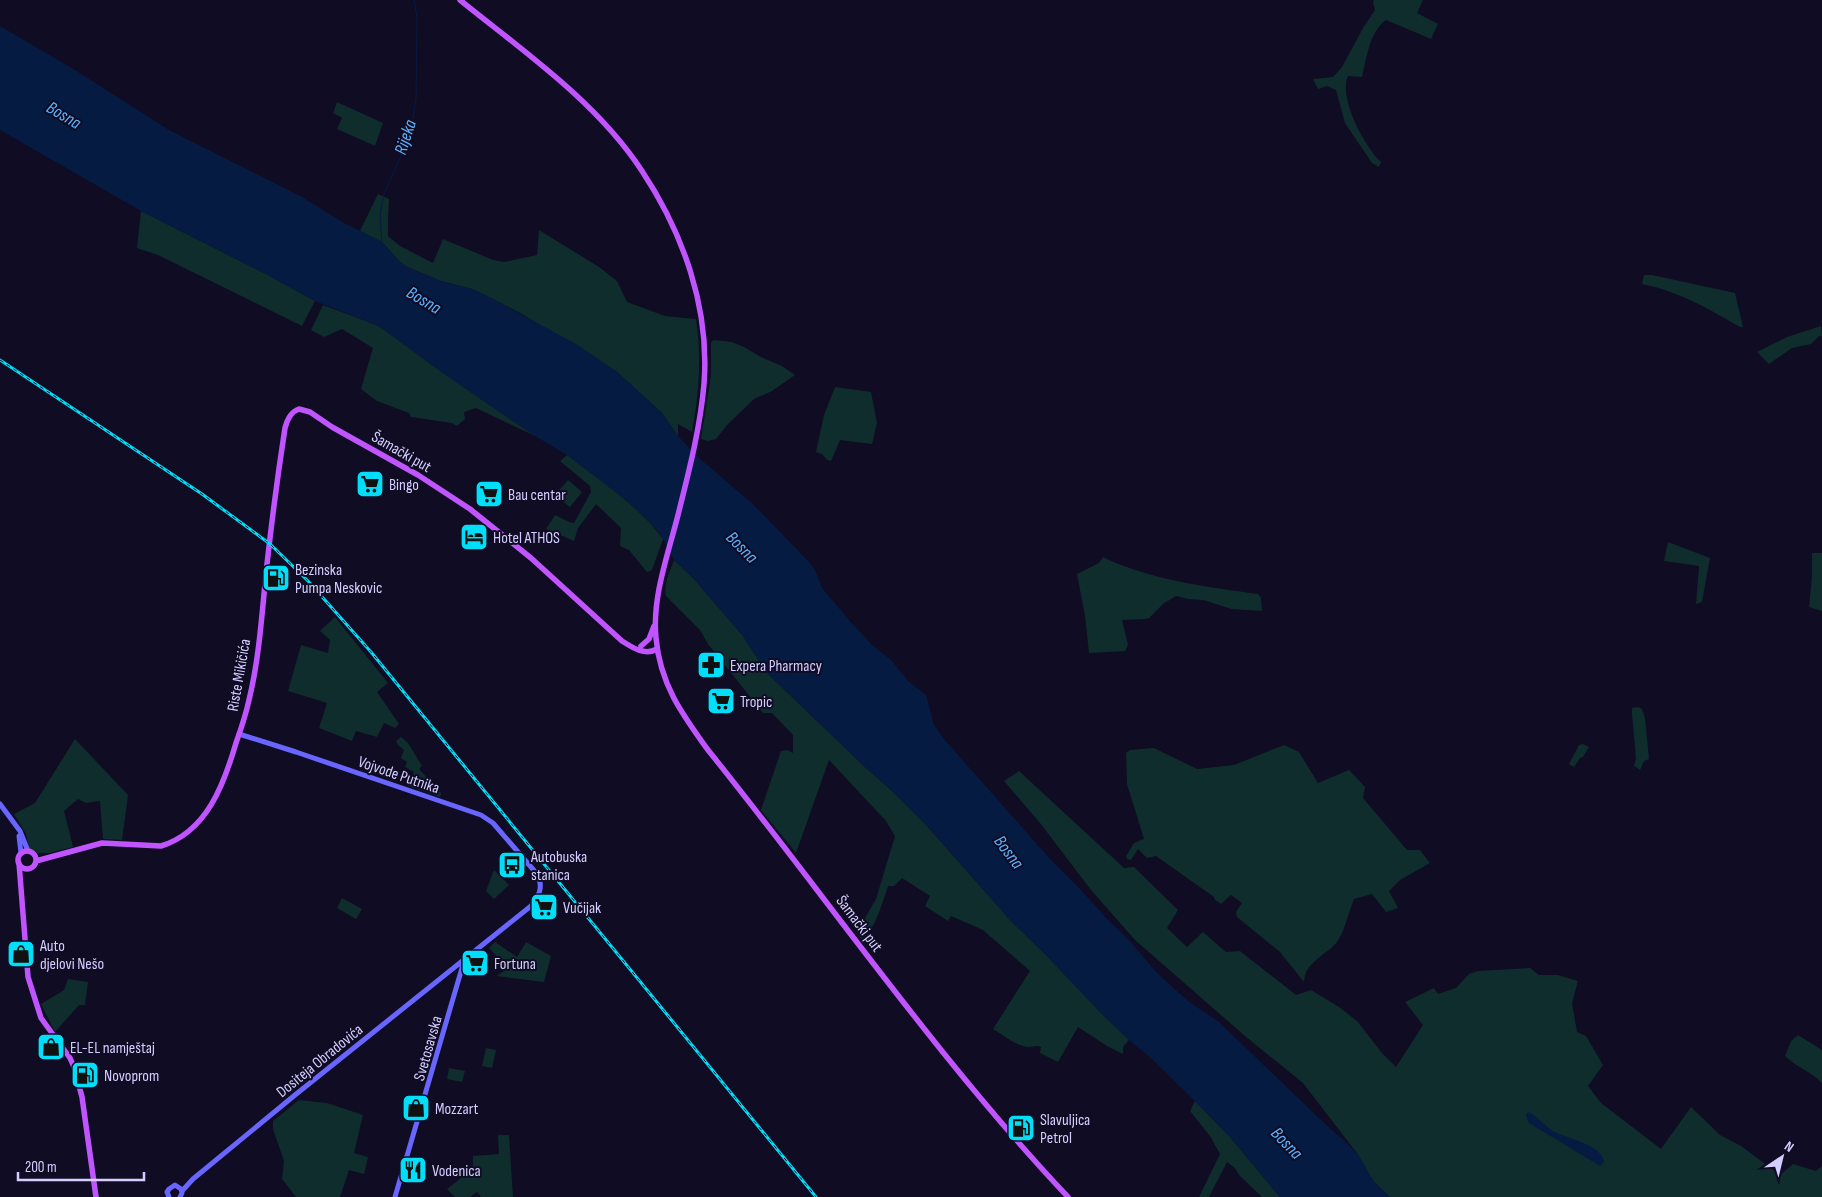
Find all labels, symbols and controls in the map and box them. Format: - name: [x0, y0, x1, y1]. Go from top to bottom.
- water label: Bosna: [43, 97, 85, 134]
- water label: Rijeka: [390, 116, 421, 157]
- water label: Bosna: [403, 282, 445, 319]
- street label: Šamački put: [368, 428, 435, 477]
- supermarket icon: Bingo: [355, 469, 385, 499]
- place label: Bingo: [389, 476, 419, 495]
- supermarket icon: Bau centar: [474, 479, 504, 509]
- place label: Bau centar: [508, 486, 566, 505]
- hotel icon: Hotel ATHOS: [459, 522, 489, 552]
- water label: Bosna: [721, 527, 762, 568]
- place label: Hotel ATHOS: [493, 529, 560, 548]
- place label: Bezinska Pumpa Neskovic: [295, 561, 382, 598]
- fuel station icon: Bezinska Pumpa Neskovic: [261, 563, 291, 593]
- street label: Riste Mikičića: [224, 638, 255, 713]
- pharmacy icon: Expera Pharmacy: [696, 650, 726, 680]
- place label: Expera Pharmacy: [730, 657, 822, 676]
- supermarket icon: Tropic: [706, 686, 736, 716]
- place label: Tropic: [740, 693, 772, 712]
- street label: Vojvode Putnika: [355, 753, 442, 798]
- water label: Bosna: [989, 831, 1028, 874]
- place label: Autobuska stanica: [530, 848, 587, 885]
- bus stop icon: Autobuska stanica: [497, 850, 527, 880]
- supermarket icon: Vučijak: [529, 892, 559, 922]
- street label: Šamački put: [831, 892, 886, 956]
- place label: Vučijak: [563, 899, 601, 918]
- place label: Auto djelovi Nešo: [39, 937, 104, 974]
- shop icon: Auto djelovi Nešo: [6, 939, 36, 969]
- supermarket icon: Fortuna: [460, 948, 490, 978]
- place label: Fortuna: [494, 955, 536, 974]
- street label: Svetosavska: [410, 1014, 447, 1083]
- street label: Dositeja Obradovića: [273, 1021, 367, 1102]
- shop icon: EL-EL namještaj: [36, 1032, 66, 1062]
- place label: EL-EL namještaj: [70, 1039, 155, 1058]
- fuel station icon: Novoprom: [70, 1060, 100, 1090]
- place label: Novoprom: [104, 1067, 159, 1086]
- shop icon: Mozzart: [401, 1093, 431, 1123]
- place label: Mozzart: [435, 1100, 478, 1119]
- place label: Slavuljica Petrol: [1040, 1111, 1090, 1148]
- fuel station icon: Slavuljica Petrol: [1006, 1113, 1036, 1143]
- water label: Bosna: [1266, 1123, 1307, 1164]
- north arrow: [1757, 1132, 1807, 1182]
- text: N: [1781, 1138, 1797, 1156]
- scale bar: [18, 1150, 144, 1182]
- restaurant icon: Vodenica: [398, 1155, 428, 1185]
- text: 200 m: [25, 1158, 57, 1177]
- place label: Vodenica: [432, 1162, 481, 1181]

